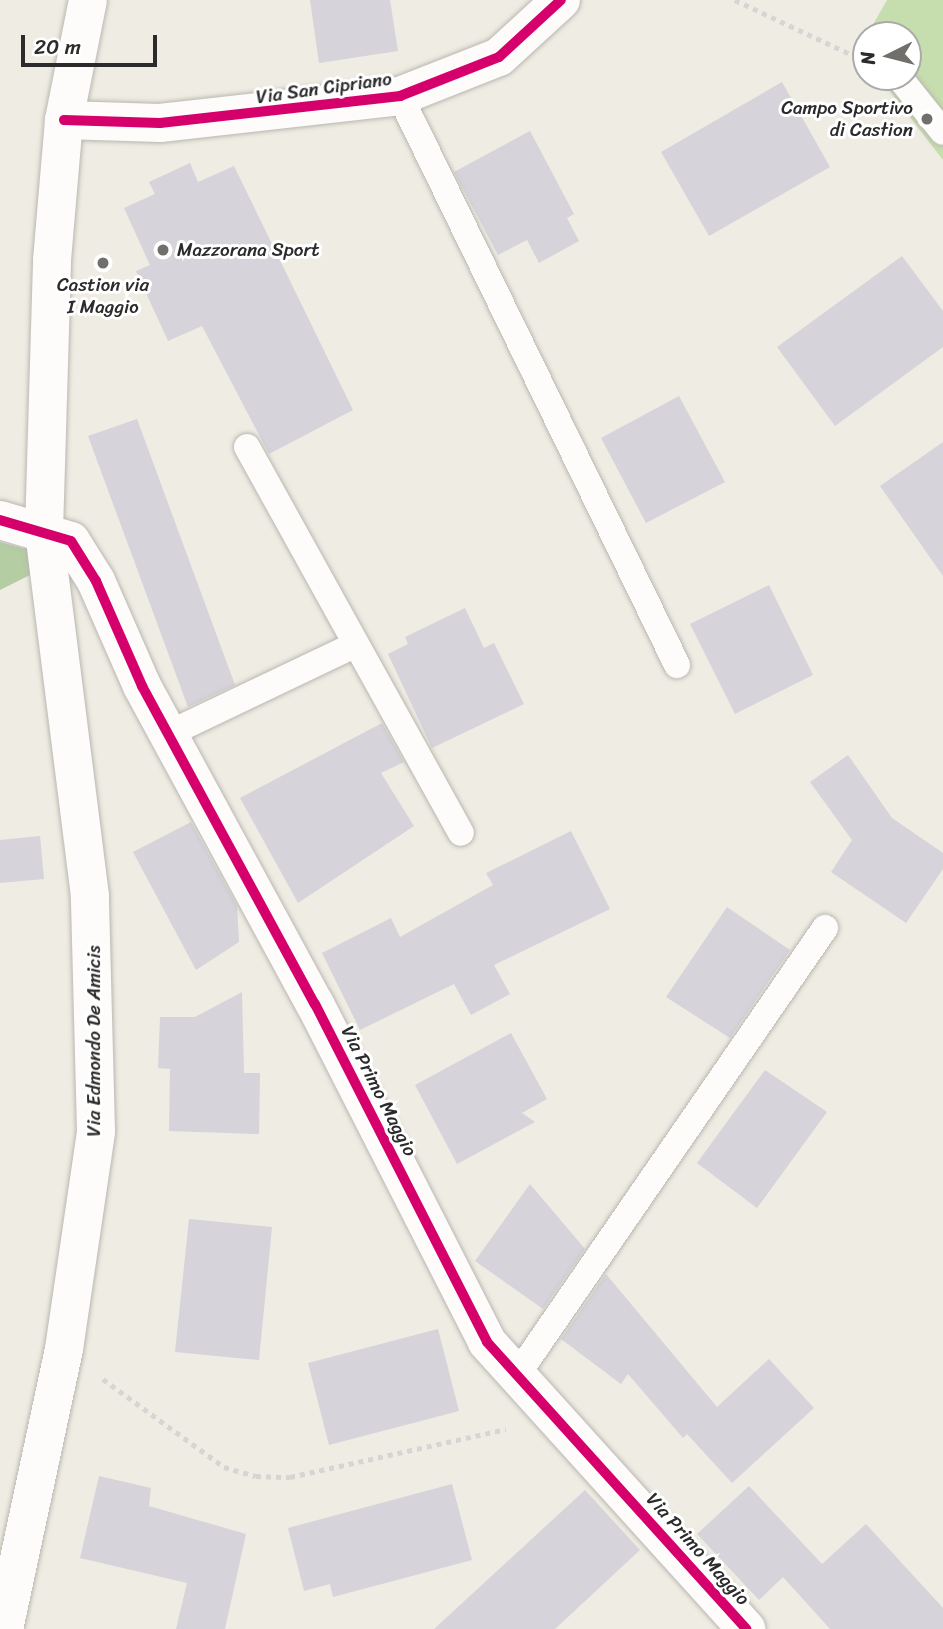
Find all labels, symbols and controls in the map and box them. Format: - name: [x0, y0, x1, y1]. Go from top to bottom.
- scale bar: [24, 21, 161, 65]
- north arrow: [852, 21, 922, 91]
- text: 20 m: [34, 28, 81, 66]
- text: N: [851, 50, 885, 66]
- street label: Via San Cipriano: [254, 67, 394, 109]
- place label: Campo Sportivo di Castion: [782, 97, 913, 141]
- marker: Campo Sportivo di Castion: [919, 111, 935, 127]
- place label: Mazzorana Sport: [177, 239, 319, 261]
- marker: Mazzorana Sport: [155, 242, 171, 258]
- marker: Castion via I Maggio: [95, 255, 111, 271]
- place label: Castion via I Maggio: [57, 274, 149, 318]
- street label: Via Edmondo De Amicis: [83, 945, 105, 1137]
- street label: Via Primo Maggio: [336, 1022, 422, 1160]
- street label: Via Primo Maggio: [641, 1488, 755, 1610]

